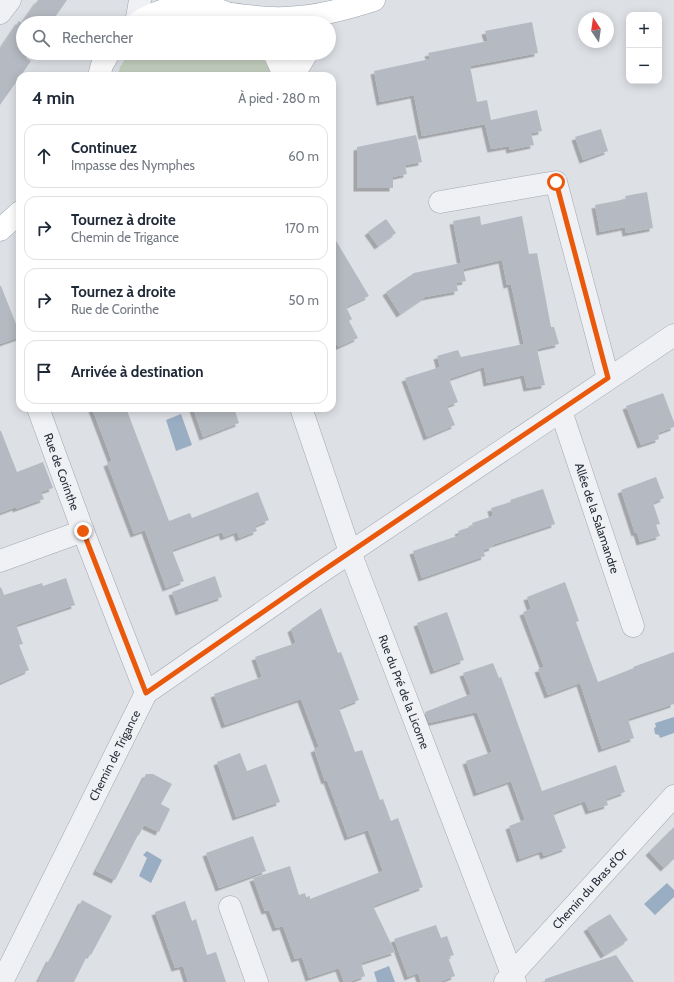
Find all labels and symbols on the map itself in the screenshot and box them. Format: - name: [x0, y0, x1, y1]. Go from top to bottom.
- north arrow: [578, 12, 614, 48]
- route start: [547, 173, 565, 191]
- street label: Rue de Corinthe: [41, 431, 83, 512]
- street label: Allée de la Salamandre: [572, 461, 623, 575]
- route end: [74, 522, 92, 540]
- street label: Rue du Pré de la Licorne: [375, 632, 433, 751]
- street label: Chemin de Trigance: [85, 707, 143, 803]
- street label: Chemin du Bras d'Or: [549, 845, 630, 932]

